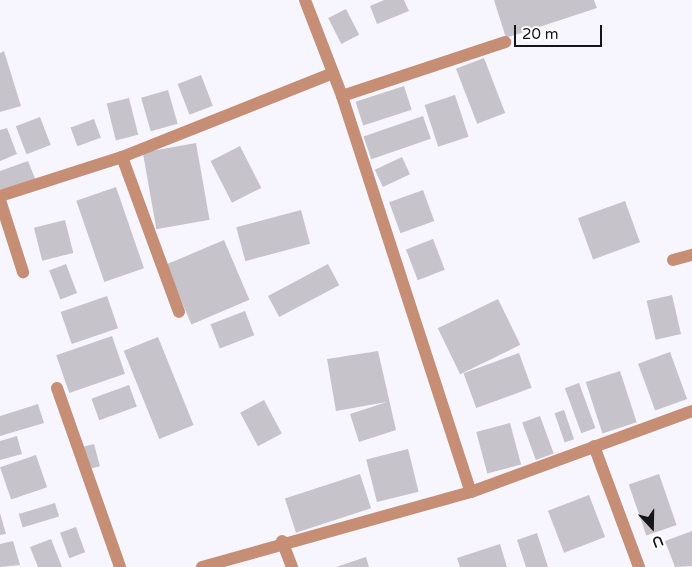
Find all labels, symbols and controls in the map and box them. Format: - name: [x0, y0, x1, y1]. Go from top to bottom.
- scale bar: [517, 15, 604, 47]
- text: 20 m: [522, 25, 559, 43]
- north arrow: [627, 502, 677, 552]
- text: U: [650, 532, 666, 551]

